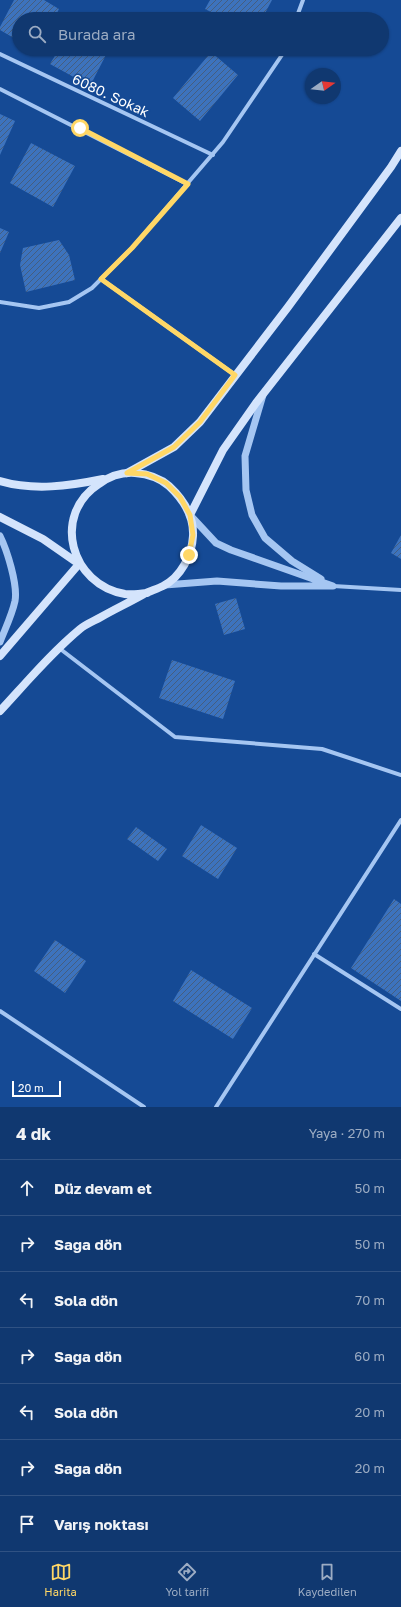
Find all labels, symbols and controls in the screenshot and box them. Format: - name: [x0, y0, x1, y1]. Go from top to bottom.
- search box: [12, 12, 389, 56]
- icon: search: [26, 23, 48, 45]
- text: Burada ara: [58, 25, 135, 43]
- north arrow: [305, 68, 341, 104]
- street label: 6080. Sokak: [70, 70, 152, 120]
- route start: [71, 119, 89, 137]
- route end: [180, 546, 198, 564]
- scale bar: [12, 1079, 61, 1098]
- text: 20 m: [18, 1081, 44, 1094]
- text: 4 dk: [16, 1123, 51, 1144]
- text: Yaya · 270 m: [309, 1125, 385, 1141]
- icon: ahead: [16, 1177, 38, 1199]
- text: Düz devam et: [54, 1179, 152, 1197]
- text: 50 m: [355, 1180, 385, 1196]
- icon: right: [16, 1233, 38, 1255]
- text: Sağa dön: [54, 1235, 122, 1253]
- text: 50 m: [355, 1236, 385, 1252]
- icon: left: [16, 1289, 38, 1311]
- text: Sola dön: [54, 1291, 118, 1309]
- text: 70 m: [355, 1292, 385, 1308]
- icon: right: [16, 1345, 38, 1367]
- text: Sağa dön: [54, 1347, 122, 1365]
- text: 60 m: [354, 1348, 385, 1364]
- icon: left: [16, 1401, 38, 1423]
- text: Sola dön: [54, 1403, 118, 1421]
- text: 20 m: [355, 1404, 385, 1420]
- icon: right: [16, 1457, 38, 1479]
- text: Sağa dön: [54, 1459, 122, 1477]
- text: 20 m: [355, 1460, 385, 1476]
- icon: arrive: [16, 1513, 38, 1535]
- text: Varış noktası: [54, 1515, 149, 1533]
- tab: Harita: [44, 1561, 77, 1598]
- tab: Yol tarifi: [165, 1561, 209, 1598]
- tab: Kaydedilen: [298, 1561, 357, 1598]

